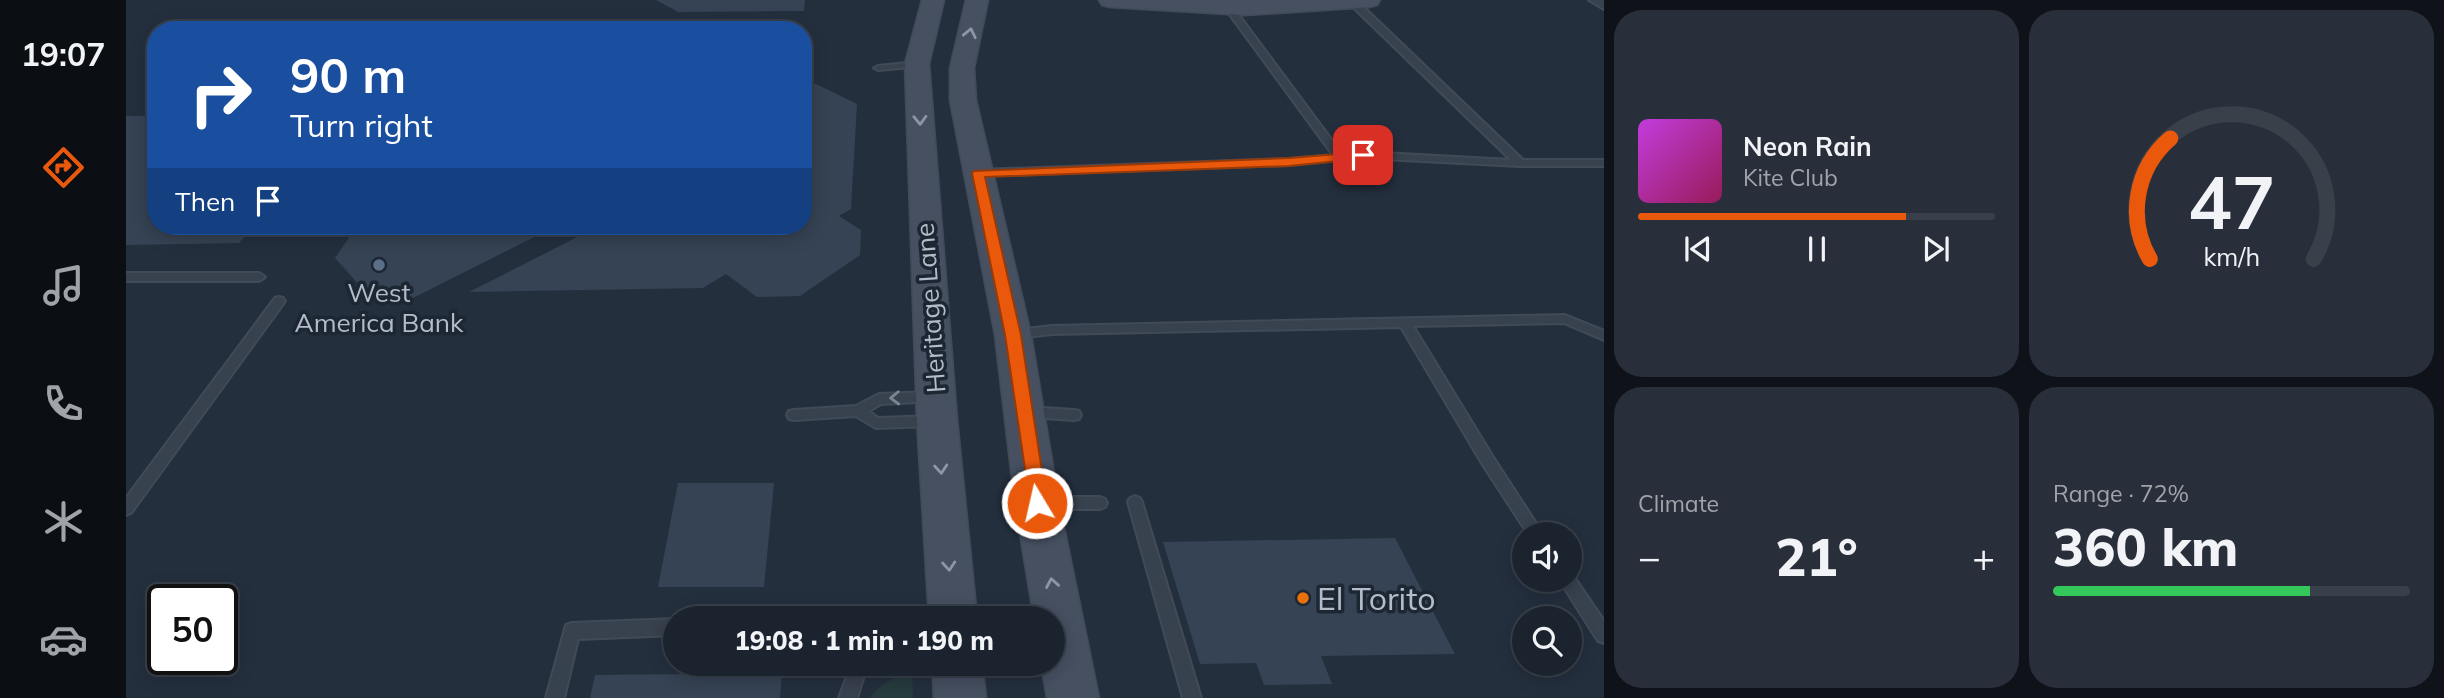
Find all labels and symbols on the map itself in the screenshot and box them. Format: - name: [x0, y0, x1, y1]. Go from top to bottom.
- one-way arrow: [961, 27, 976, 39]
- one-way arrow: [912, 115, 927, 126]
- pin: [1333, 125, 1393, 185]
- street label: Heritage Lane: [908, 222, 952, 394]
- marker: West America Bank: [371, 257, 387, 273]
- place label: West America Bank: [295, 276, 464, 339]
- one-way arrow: [889, 391, 900, 406]
- one-way arrow: [933, 464, 948, 475]
- position arrow: [1000, 466, 1074, 540]
- one-way arrow: [941, 561, 956, 572]
- one-way arrow: [1045, 577, 1060, 589]
- place label: El Torito: [1317, 578, 1435, 618]
- speed limit sign: 50: [147, 584, 238, 675]
- marker: El Torito: [1295, 590, 1311, 606]

